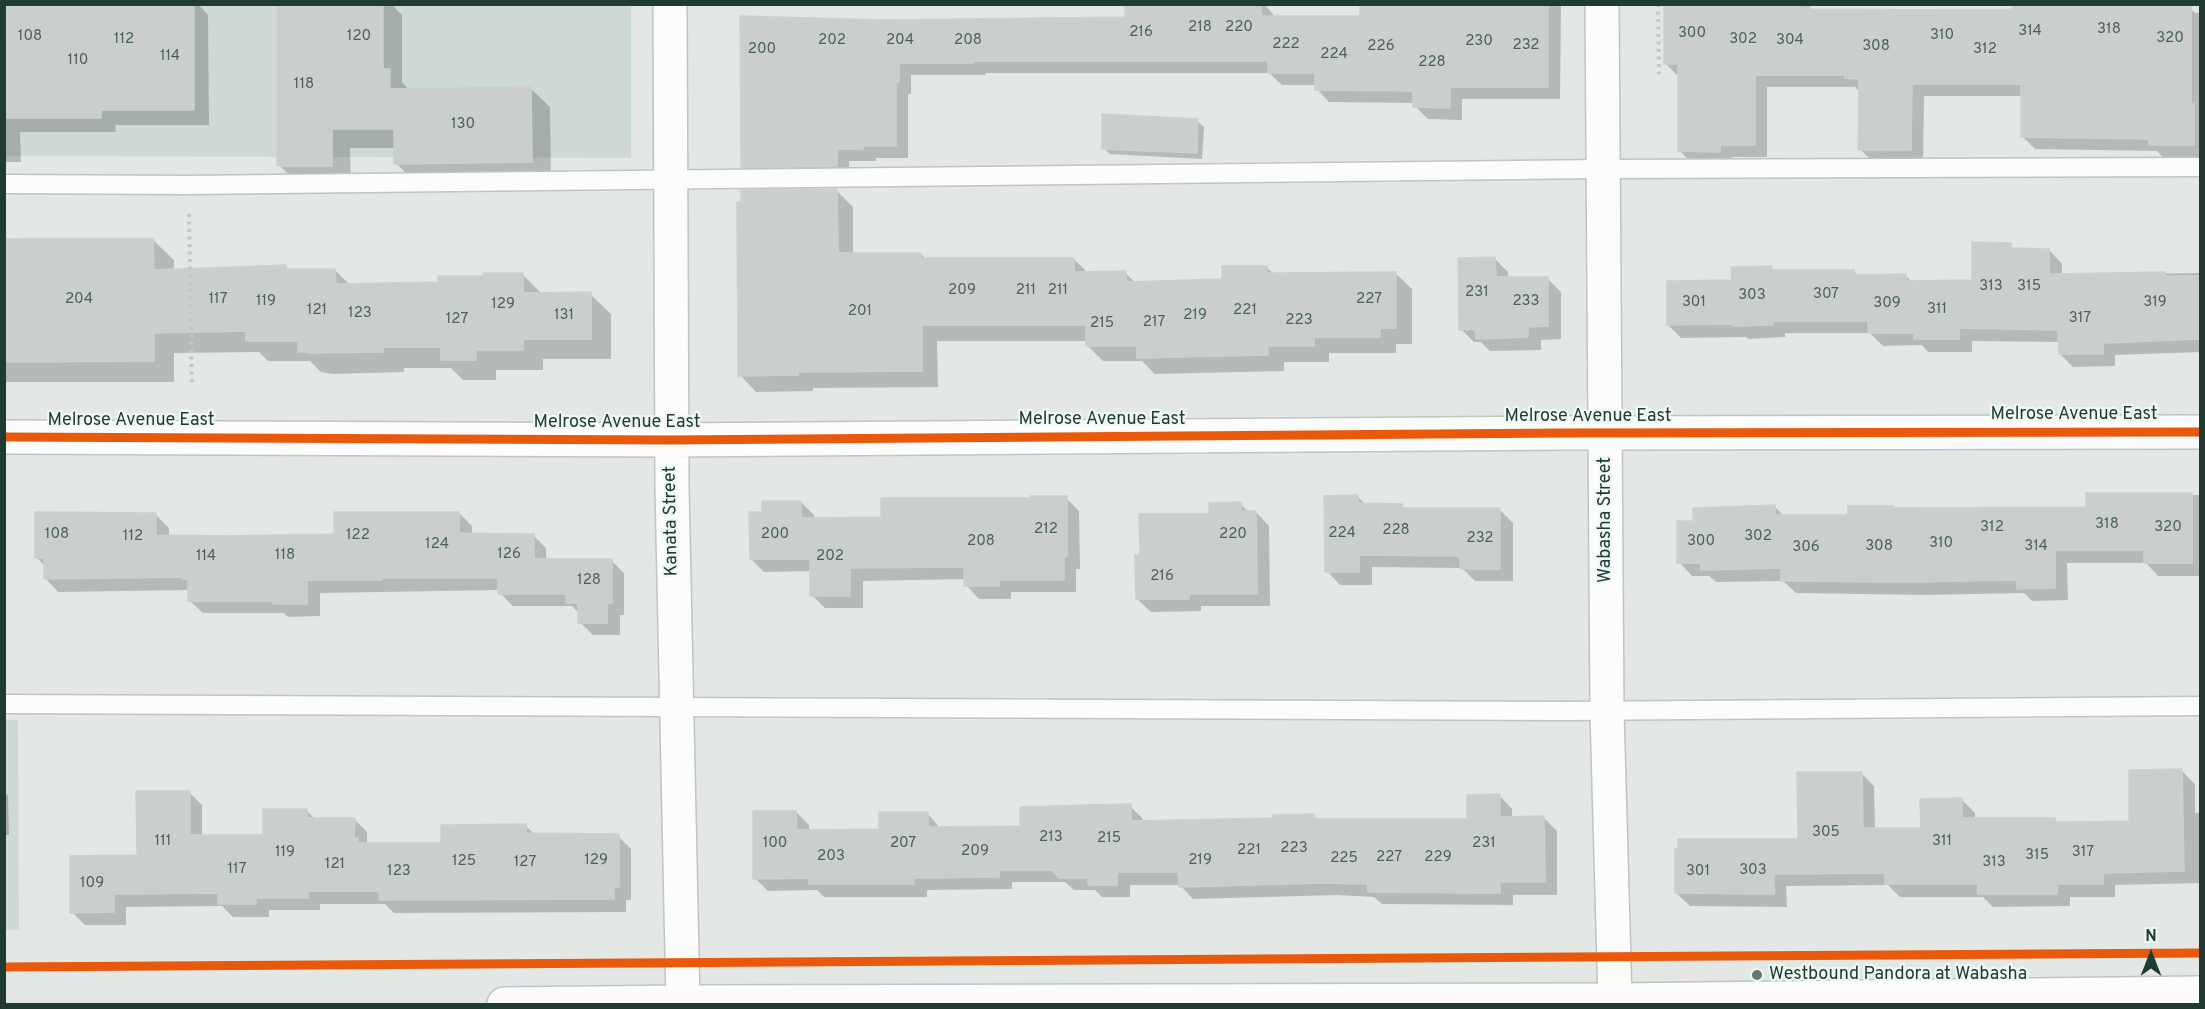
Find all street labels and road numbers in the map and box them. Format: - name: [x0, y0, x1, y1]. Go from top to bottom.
- street label: Melrose Avenue East: [1990, 404, 2158, 426]
- street label: Melrose Avenue East: [1504, 406, 1672, 428]
- street label: Melrose Avenue East: [1018, 409, 1186, 431]
- street label: Melrose Avenue East: [47, 410, 215, 432]
- street label: Melrose Avenue East: [533, 412, 701, 434]
- street label: Wabasha Street: [1595, 457, 1617, 583]
- street label: Kanata Street: [660, 466, 684, 576]

